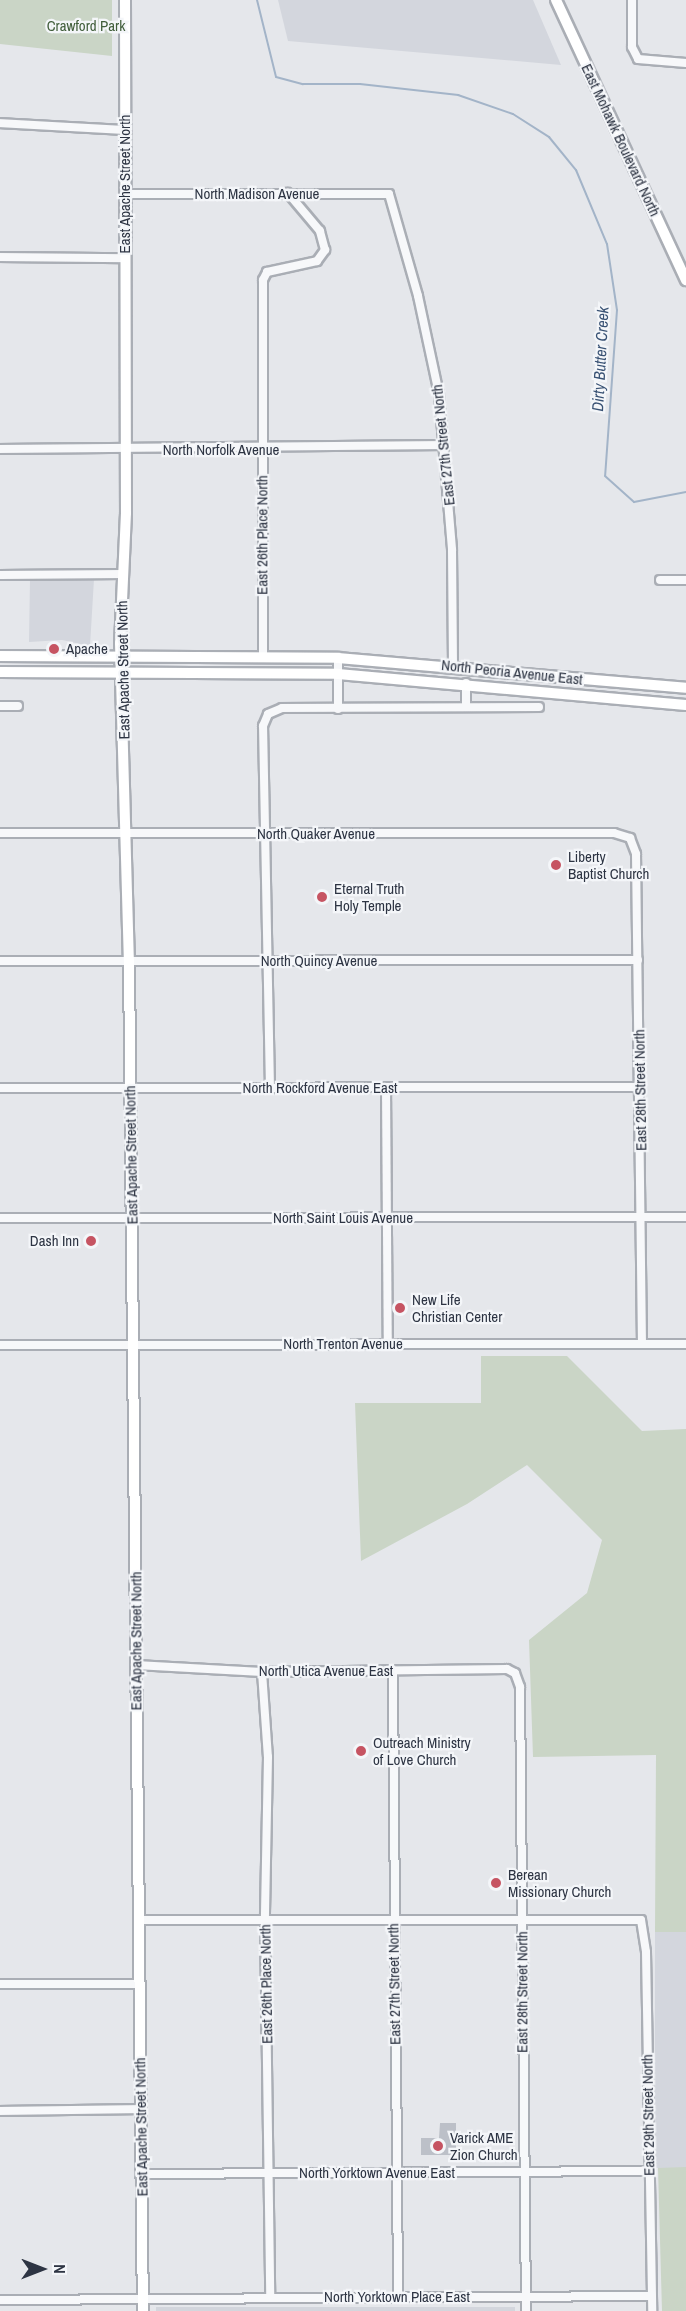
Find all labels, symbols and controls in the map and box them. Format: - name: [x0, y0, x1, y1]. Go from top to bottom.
- park label: Crawford Park: [47, 17, 125, 35]
- street label: East Mohawk Boulevard North: [578, 61, 664, 219]
- street label: East Apache Street North: [116, 114, 134, 254]
- street label: North Madison Avenue: [194, 185, 320, 203]
- water label: Dirty Butter Creek: [588, 306, 612, 412]
- street label: East 27th Street North: [428, 384, 458, 506]
- street label: North Norfolk Avenue: [162, 441, 280, 459]
- street label: East 26th Place North: [253, 475, 271, 595]
- street label: East Apache Street North: [113, 600, 133, 740]
- place label: Apache: [66, 640, 108, 658]
- marker: Apache: [47, 642, 61, 656]
- street label: North Peoria Avenue East: [440, 656, 584, 688]
- street label: North Quaker Avenue: [257, 825, 375, 843]
- place label: Liberty Baptist Church: [568, 847, 649, 882]
- marker: Liberty Baptist Church: [549, 858, 563, 872]
- place label: Eternal Truth Holy Temple: [334, 879, 405, 914]
- marker: Eternal Truth Holy Temple: [315, 890, 329, 904]
- street label: North Quincy Avenue: [260, 952, 378, 970]
- street label: East 28th Street North: [630, 1029, 650, 1151]
- street label: North Rockford Avenue East: [242, 1079, 398, 1097]
- street label: East Apache Street North: [121, 1085, 141, 1225]
- street label: North Saint Louis Avenue: [273, 1209, 413, 1227]
- place label: Dash Inn: [30, 1232, 79, 1250]
- marker: Dash Inn: [84, 1234, 98, 1248]
- place label: New Life Christian Center: [412, 1290, 502, 1325]
- marker: New Life Christian Center: [393, 1301, 407, 1315]
- street label: North Trenton Avenue: [283, 1335, 403, 1353]
- street label: East Apache Street North: [127, 1571, 145, 1711]
- street label: North Utica Avenue East: [258, 1662, 394, 1680]
- place label: Outreach Ministry of Love Church: [373, 1733, 471, 1768]
- marker: Outreach Ministry of Love Church: [354, 1744, 368, 1758]
- place label: Berean Missionary Church: [508, 1865, 611, 1900]
- marker: Berean Missionary Church: [489, 1876, 503, 1890]
- street label: East 27th Street North: [384, 1923, 404, 2045]
- street label: East 26th Place North: [256, 1924, 276, 2044]
- street label: East 28th Street North: [513, 1931, 531, 2053]
- street label: East 29th Street North: [638, 2054, 658, 2176]
- street label: East Apache Street North: [131, 2057, 151, 2197]
- place label: Varick AME Zion Church: [450, 2128, 518, 2163]
- marker: Varick AME Zion Church: [431, 2139, 445, 2153]
- street label: North Yorktown Avenue East: [299, 2164, 455, 2182]
- north arrow: [12, 2239, 72, 2299]
- text: N: [49, 2264, 71, 2274]
- street label: North Yorktown Place East: [324, 2288, 470, 2306]

